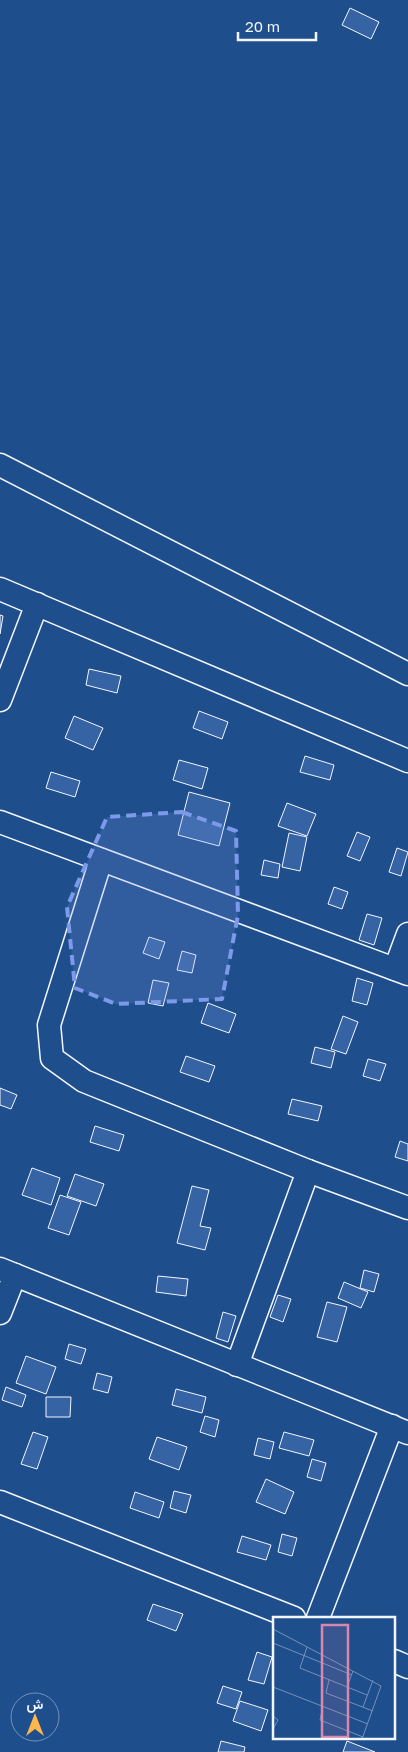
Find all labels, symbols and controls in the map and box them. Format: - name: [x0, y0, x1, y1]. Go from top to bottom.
- scale bar: [238, 10, 316, 42]
- text: 20 m: [245, 17, 280, 35]
- inset map: [273, 1617, 396, 1740]
- north arrow: [10, 1692, 60, 1742]
- text: ش: [27, 1695, 44, 1713]

